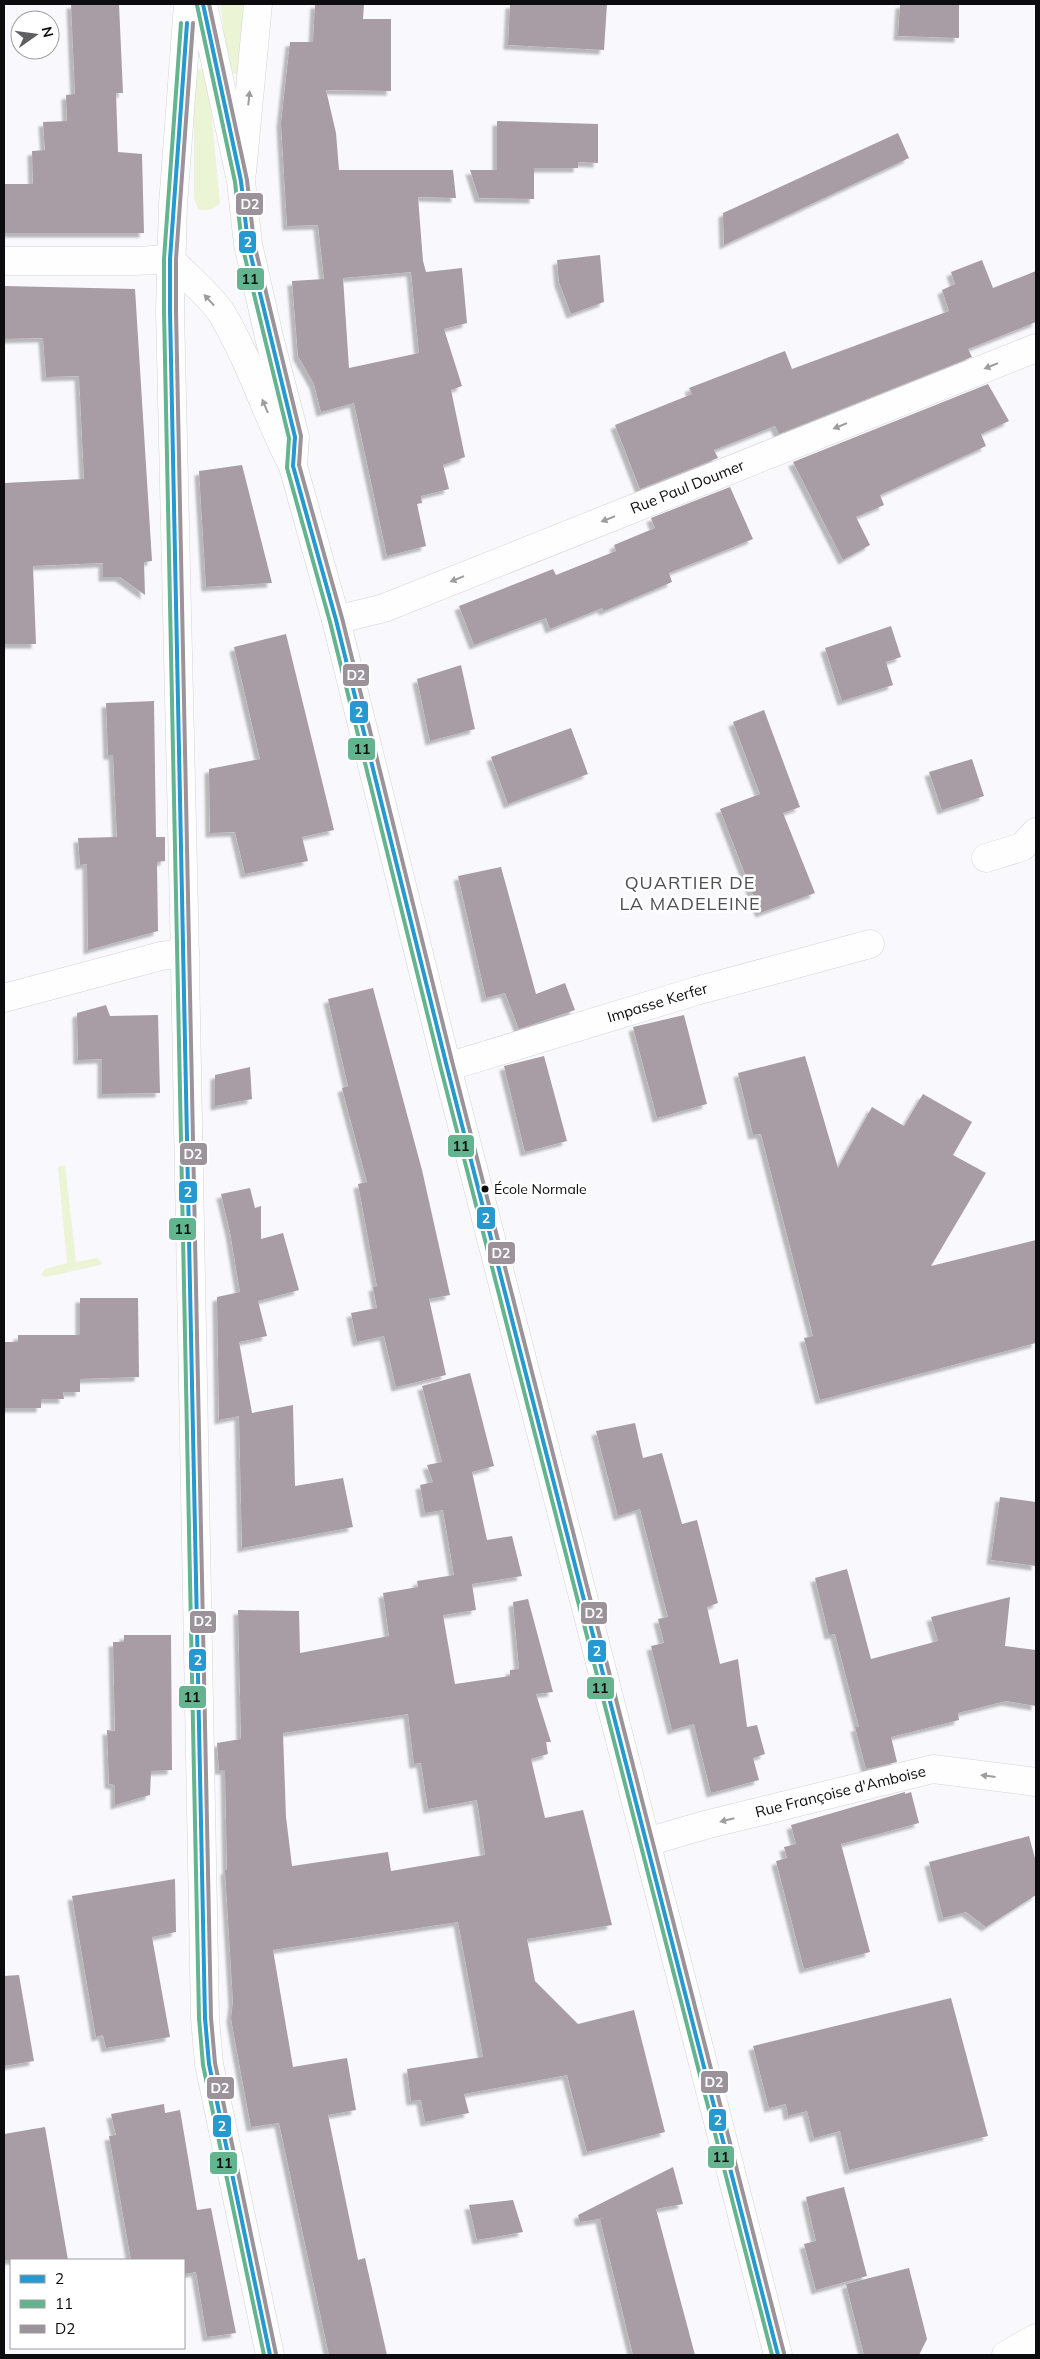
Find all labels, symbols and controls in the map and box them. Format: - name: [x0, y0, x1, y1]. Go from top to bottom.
- north arrow: [10, 10, 60, 60]
- text: N: [38, 25, 58, 39]
- one-way arrow: [245, 89, 253, 105]
- line badge: D2: [235, 192, 264, 216]
- text: D2: [240, 195, 260, 213]
- line badge: 2: [238, 230, 257, 254]
- text: 2: [244, 233, 252, 251]
- line badge: 11: [236, 267, 265, 291]
- text: 11: [242, 270, 258, 288]
- one-way arrow: [203, 295, 215, 307]
- one-way arrow: [983, 362, 998, 370]
- one-way arrow: [260, 399, 268, 413]
- one-way arrow: [832, 422, 847, 430]
- street label: Rue Paul Doumer: [627, 455, 747, 518]
- one-way arrow: [601, 515, 615, 523]
- one-way arrow: [449, 575, 464, 583]
- line badge: D2: [342, 663, 370, 687]
- text: D2: [346, 666, 366, 684]
- line badge: 2: [349, 700, 369, 724]
- text: 2: [355, 703, 363, 721]
- line badge: 11: [347, 737, 376, 761]
- text: 11: [354, 740, 370, 758]
- district label: QUARTIER DE LA MADELEINE: [619, 871, 761, 915]
- street label: Impasse Kerfer: [605, 978, 710, 1027]
- line badge: 11: [447, 1134, 475, 1158]
- text: 11: [453, 1137, 469, 1155]
- line badge: D2: [179, 1142, 208, 1166]
- text: D2: [183, 1145, 203, 1163]
- line badge: 2: [178, 1180, 198, 1204]
- place label: École Normale: [494, 1180, 587, 1198]
- text: 2: [184, 1183, 192, 1201]
- marker: École Normale: [480, 1184, 490, 1194]
- line badge: 2: [476, 1206, 496, 1230]
- text: 2: [482, 1209, 490, 1227]
- line badge: 11: [168, 1217, 197, 1241]
- text: 11: [175, 1220, 191, 1238]
- line badge: D2: [487, 1241, 516, 1265]
- text: D2: [491, 1244, 511, 1262]
- line badge: D2: [580, 1601, 608, 1625]
- text: D2: [584, 1604, 604, 1622]
- line badge: D2: [189, 1610, 217, 1634]
- text: D2: [193, 1612, 213, 1630]
- line badge: 2: [587, 1639, 607, 1663]
- text: 2: [593, 1642, 601, 1660]
- line badge: 2: [188, 1648, 207, 1672]
- text: 2: [194, 1651, 202, 1669]
- line badge: 11: [586, 1676, 615, 1700]
- text: 11: [592, 1679, 608, 1697]
- line badge: 11: [178, 1685, 207, 1709]
- text: 11: [184, 1688, 200, 1706]
- street label: Rue Françoise d'Amboise: [753, 1761, 928, 1821]
- one-way arrow: [980, 1772, 996, 1780]
- one-way arrow: [720, 1816, 735, 1824]
- line badge: D2: [700, 2070, 729, 2094]
- text: D2: [704, 2073, 724, 2091]
- line badge: D2: [206, 2076, 235, 2100]
- text: D2: [210, 2079, 230, 2097]
- line badge: 2: [708, 2108, 727, 2132]
- text: 2: [714, 2111, 722, 2129]
- line badge: 2: [212, 2114, 232, 2138]
- text: 2: [218, 2117, 226, 2135]
- line badge: 11: [707, 2145, 735, 2169]
- text: 11: [713, 2148, 729, 2166]
- line badge: 11: [209, 2151, 238, 2175]
- text: 11: [216, 2154, 232, 2172]
- legend: [10, 2259, 185, 2349]
- text: 2: [55, 2269, 64, 2288]
- text: 11: [55, 2294, 73, 2313]
- text: D2: [55, 2319, 75, 2338]

